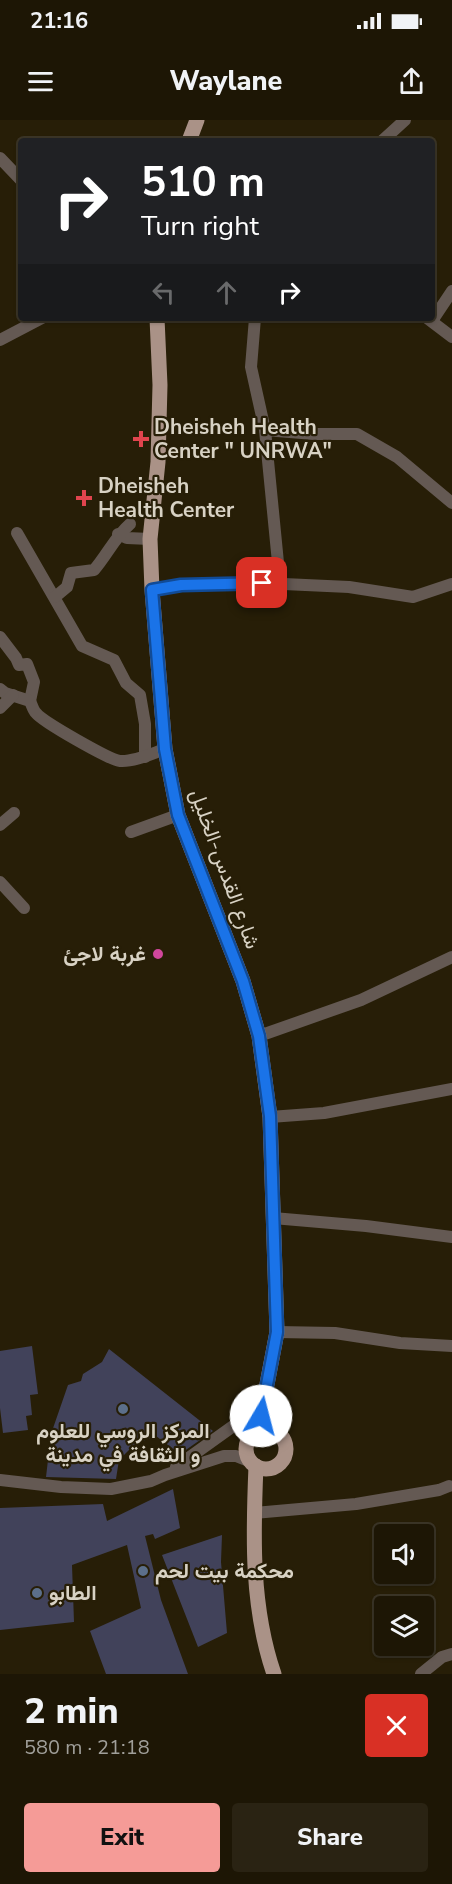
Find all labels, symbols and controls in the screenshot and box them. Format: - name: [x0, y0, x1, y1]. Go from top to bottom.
- text: 21:16: [30, 6, 88, 36]
- text: Waylane: [170, 63, 282, 100]
- icon: menu: [24, 65, 57, 98]
- icon: share: [395, 65, 428, 98]
- text: 510 m: [141, 154, 265, 211]
- icon: right: [42, 162, 120, 240]
- text: Turn right: [141, 208, 259, 245]
- icon: left: [147, 276, 180, 309]
- icon: ahead: [210, 276, 243, 309]
- icon: right: [273, 276, 306, 309]
- place label: Dheisheh Health Center " UNRWA": [154, 413, 332, 465]
- marker: Dheisheh Health Center " UNRWA": [132, 430, 150, 448]
- place label: Dheisheh Health Center: [98, 472, 235, 524]
- marker: Dheisheh Health Center: [75, 489, 93, 507]
- pin: [236, 557, 287, 608]
- icon: arrive: [245, 566, 278, 599]
- street label: شارع القدس-الخليل: [183, 785, 267, 953]
- place label: غربة لاجئ: [63, 940, 146, 968]
- marker: غربة لاجئ: [151, 947, 165, 961]
- position arrow: [229, 1384, 293, 1448]
- marker: المركز الروسي للعلوم و الثقافة في مدينة: [116, 1402, 130, 1416]
- place label: المركز الروسي للعلوم و الثقافة في مدينة: [36, 1417, 210, 1472]
- map controls: [374, 1524, 434, 1656]
- button: sound: [374, 1524, 434, 1584]
- place label: محكمة بيت لحم: [155, 1557, 294, 1585]
- marker: محكمة بيت لحم: [136, 1564, 150, 1578]
- place label: الطابو: [49, 1579, 97, 1607]
- marker: الطابو: [30, 1586, 44, 1600]
- button: layers: [374, 1596, 434, 1656]
- text: 2 min: [24, 1687, 119, 1736]
- button: close: [365, 1694, 428, 1757]
- text: 580 m · 21:18: [24, 1734, 150, 1761]
- button: Exit: [24, 1803, 220, 1872]
- button: Share: [232, 1803, 428, 1872]

